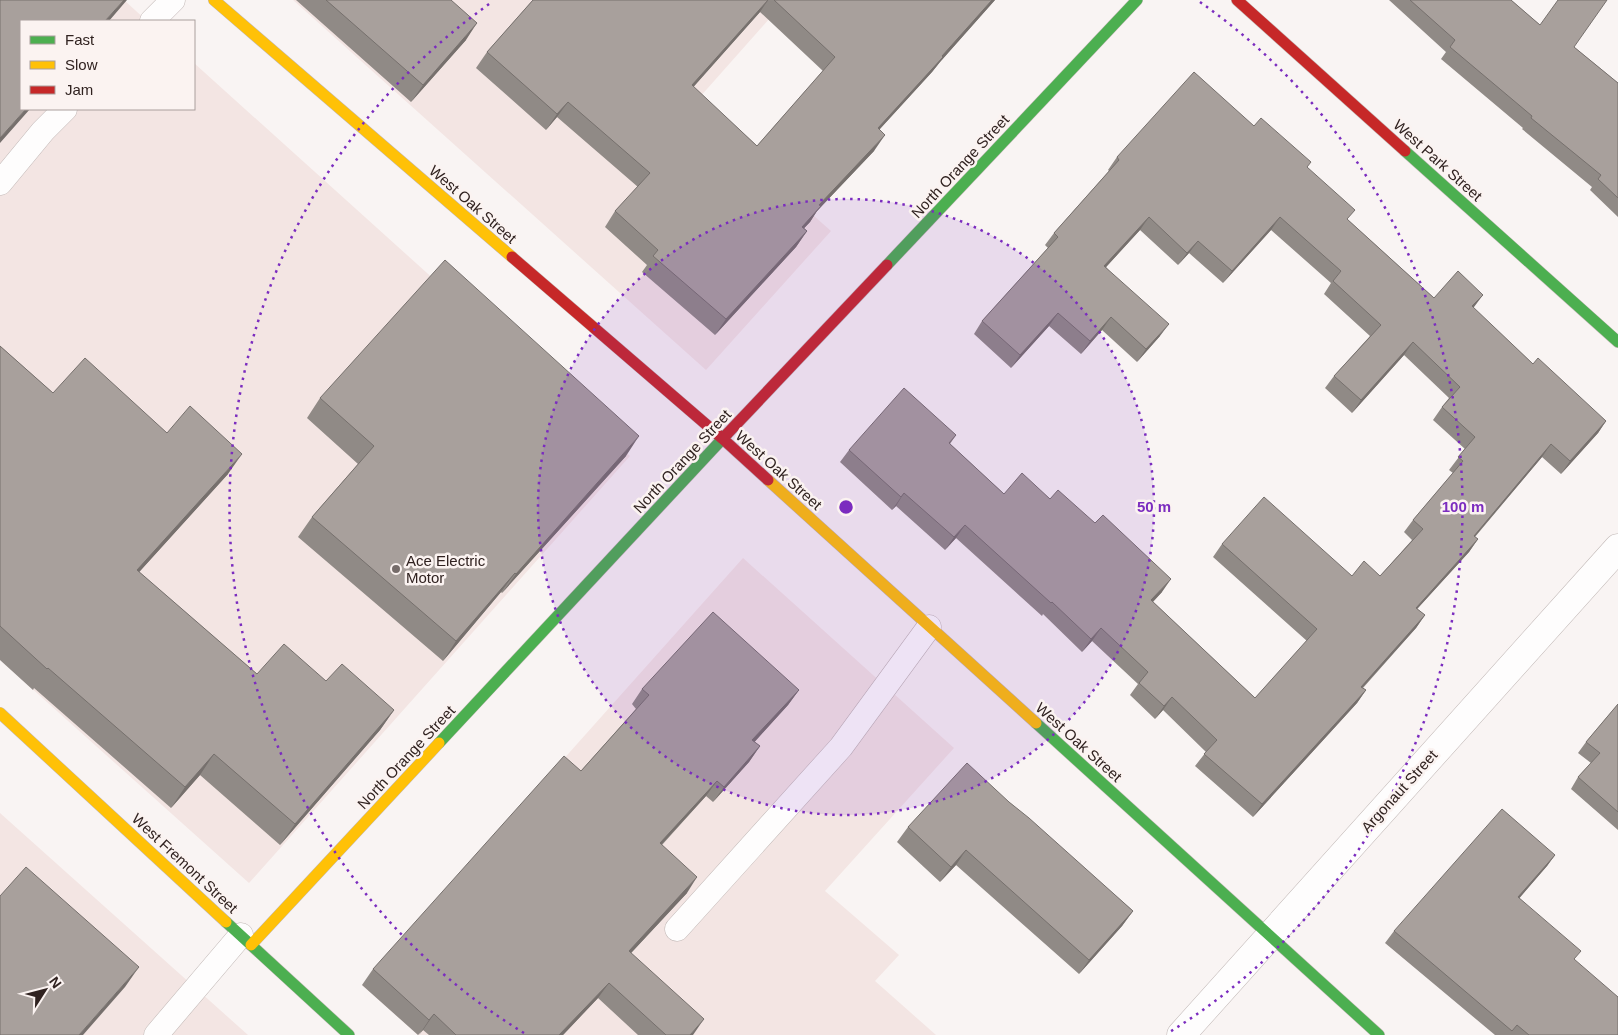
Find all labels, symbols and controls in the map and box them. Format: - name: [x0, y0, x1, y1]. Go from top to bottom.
- legend: [20, 20, 195, 110]
- text: Fast: [65, 31, 95, 48]
- text: Slow: [65, 56, 98, 73]
- text: Jam: [65, 81, 93, 98]
- street label: North Orange Street: [908, 110, 1013, 221]
- street label: West Park Street: [1390, 116, 1486, 205]
- street label: West Oak Street: [426, 162, 521, 247]
- street label: North Orange Street: [630, 405, 735, 516]
- street label: West Oak Street: [733, 427, 826, 514]
- centre of rings: [837, 498, 855, 516]
- text: 50 m: [1137, 498, 1171, 515]
- text: 100 m: [1442, 498, 1484, 515]
- place label: Ace Electric Motor: [406, 552, 486, 586]
- marker: Ace Electric Motor: [390, 563, 402, 575]
- street label: West Oak Street: [1033, 699, 1126, 786]
- street label: North Orange Street: [354, 701, 459, 812]
- street label: Argonaut Street: [1358, 746, 1441, 836]
- street label: West Fremont Street: [129, 810, 242, 917]
- north arrow: [20, 965, 70, 1015]
- text: N: [46, 974, 65, 991]

